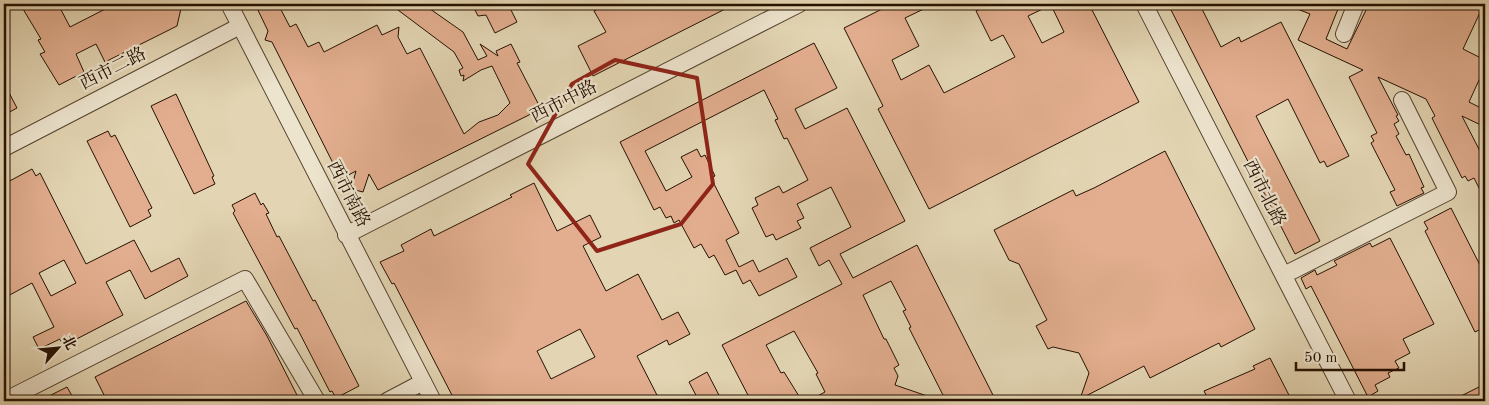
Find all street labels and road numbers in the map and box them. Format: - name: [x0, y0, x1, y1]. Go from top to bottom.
- street label: 西市二路: [76, 43, 149, 93]
- street label: 西市中路: [527, 76, 600, 126]
- street label: 西市北路: [1240, 156, 1290, 229]
- street label: 西市南路: [324, 157, 374, 230]

